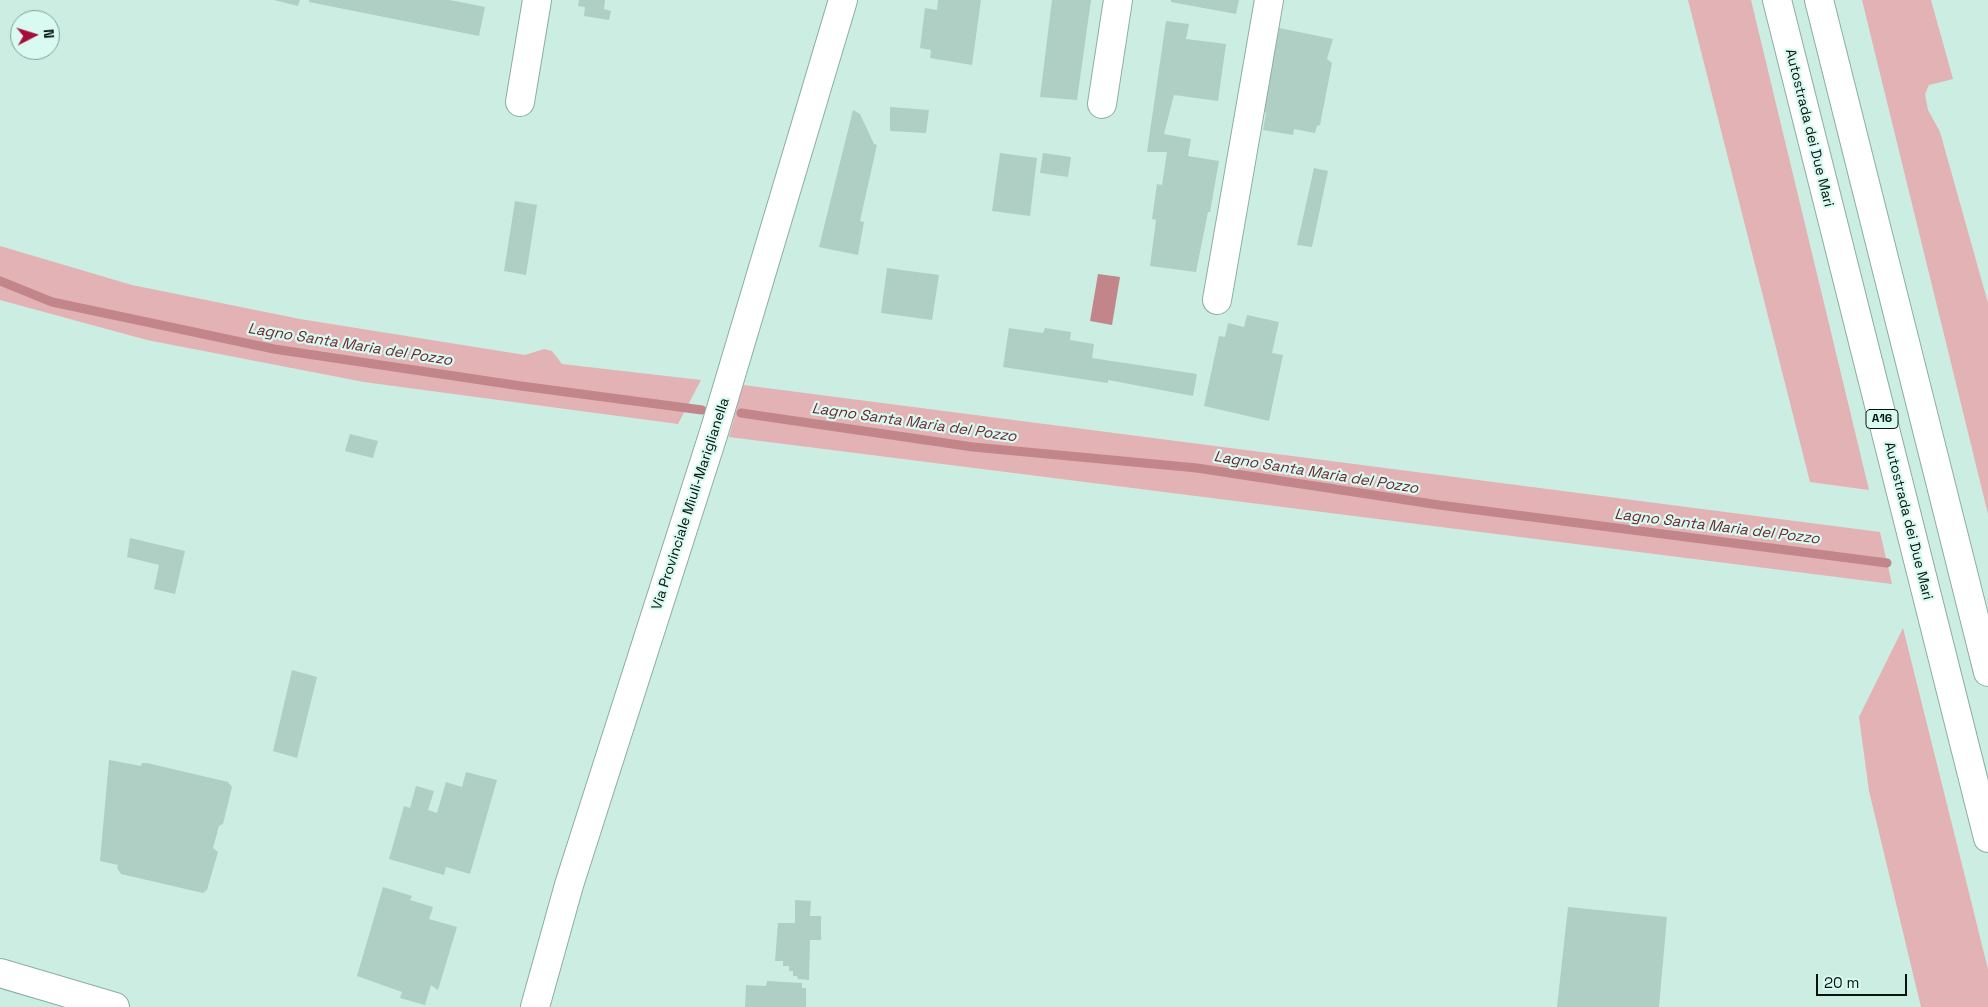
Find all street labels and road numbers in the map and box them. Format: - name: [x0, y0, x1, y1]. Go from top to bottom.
- street label: Autostrada dei Due Mari: [1781, 47, 1837, 209]
- street label: Via Provinciale Miuli-Mariglianella: [649, 396, 733, 612]
- road number: A16: [1866, 409, 1898, 428]
- street label: Autostrada dei Due Mari: [1880, 440, 1936, 602]

